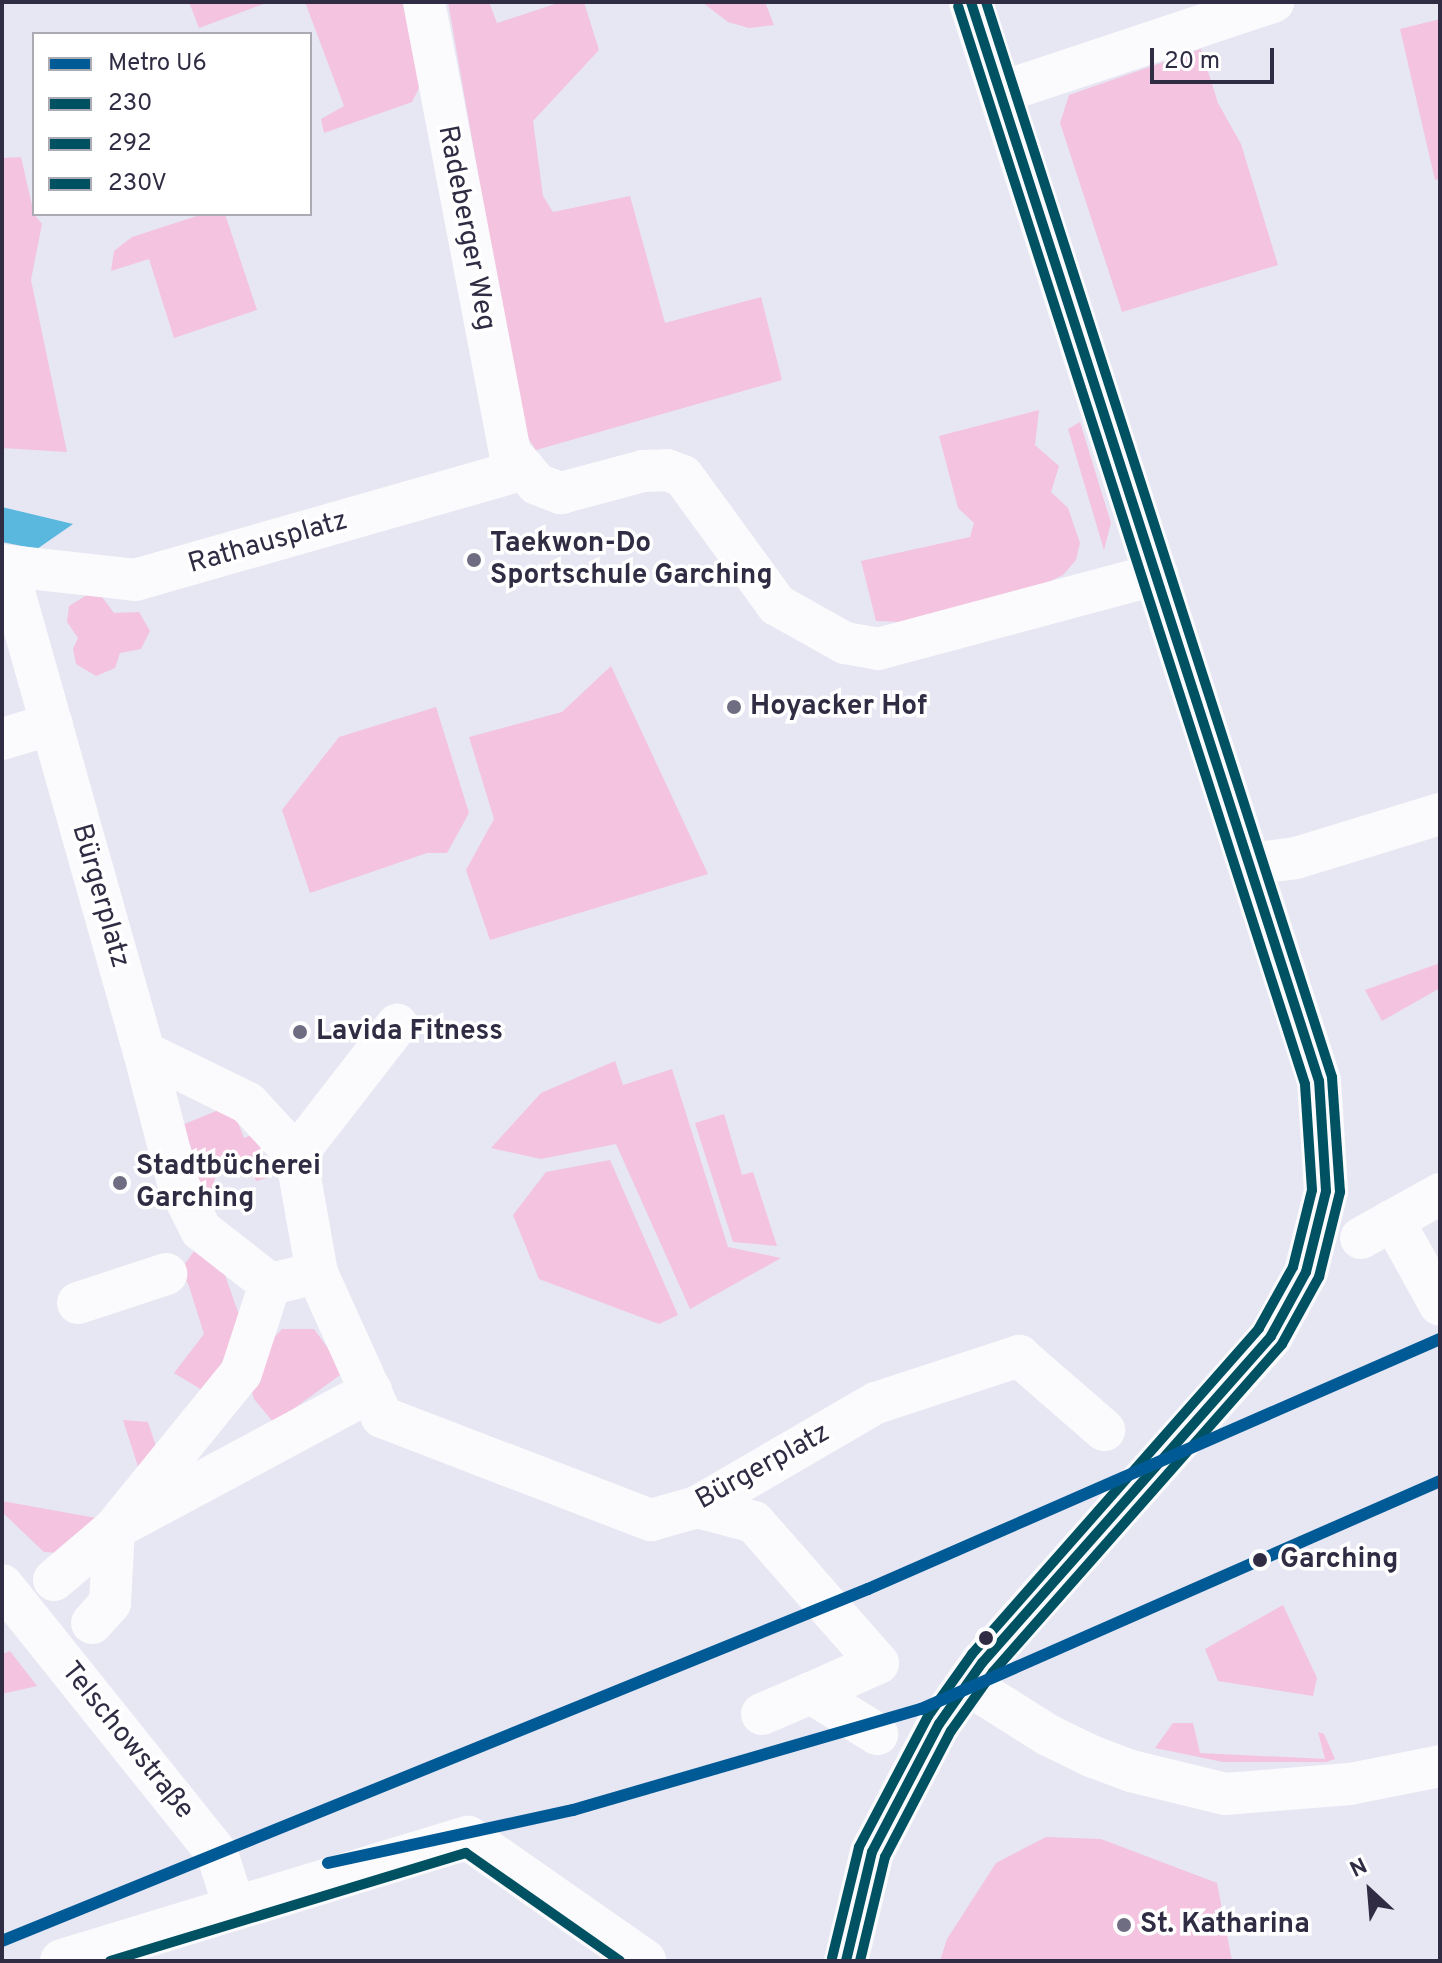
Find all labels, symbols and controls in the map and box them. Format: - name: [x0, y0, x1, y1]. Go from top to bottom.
- legend: [32, 32, 312, 216]
- scale bar: [1154, 32, 1278, 82]
- text: 20 m: [1164, 47, 1220, 77]
- text: Metro U6: [108, 49, 207, 79]
- text: 230: [108, 89, 152, 119]
- street label: Radeberger Weg: [430, 122, 502, 334]
- text: 292: [108, 129, 152, 159]
- text: 230V: [108, 169, 167, 199]
- street label: Rathausplatz: [184, 504, 352, 582]
- place label: Taekwon-Do Sportschule Garching: [490, 527, 773, 593]
- marker: Taekwon-Do Sportschule Garching: [465, 551, 483, 569]
- place label: Hoyacker Hof: [750, 690, 927, 724]
- marker: Hoyacker Hof: [725, 698, 743, 716]
- street label: Bürgerplatz: [63, 820, 137, 972]
- place label: Lavida Fitness: [316, 1015, 503, 1049]
- marker: Lavida Fitness: [291, 1023, 309, 1041]
- place label: Stadtbücherei Garching: [136, 1150, 321, 1216]
- marker: Stadtbücherei Garching: [111, 1174, 129, 1192]
- street label: Bürgerplatz: [690, 1416, 836, 1518]
- place label: Garching: [1280, 1543, 1398, 1577]
- marker: Garching: [1247, 1547, 1273, 1573]
- unlabelled marker: [978, 1630, 994, 1646]
- street label: Telschowstraße: [53, 1656, 201, 1826]
- north arrow: [1330, 1851, 1410, 1931]
- text: N: [1346, 1853, 1372, 1885]
- place label: St. Katharina: [1140, 1908, 1310, 1942]
- marker: St. Katharina: [1115, 1916, 1133, 1934]

